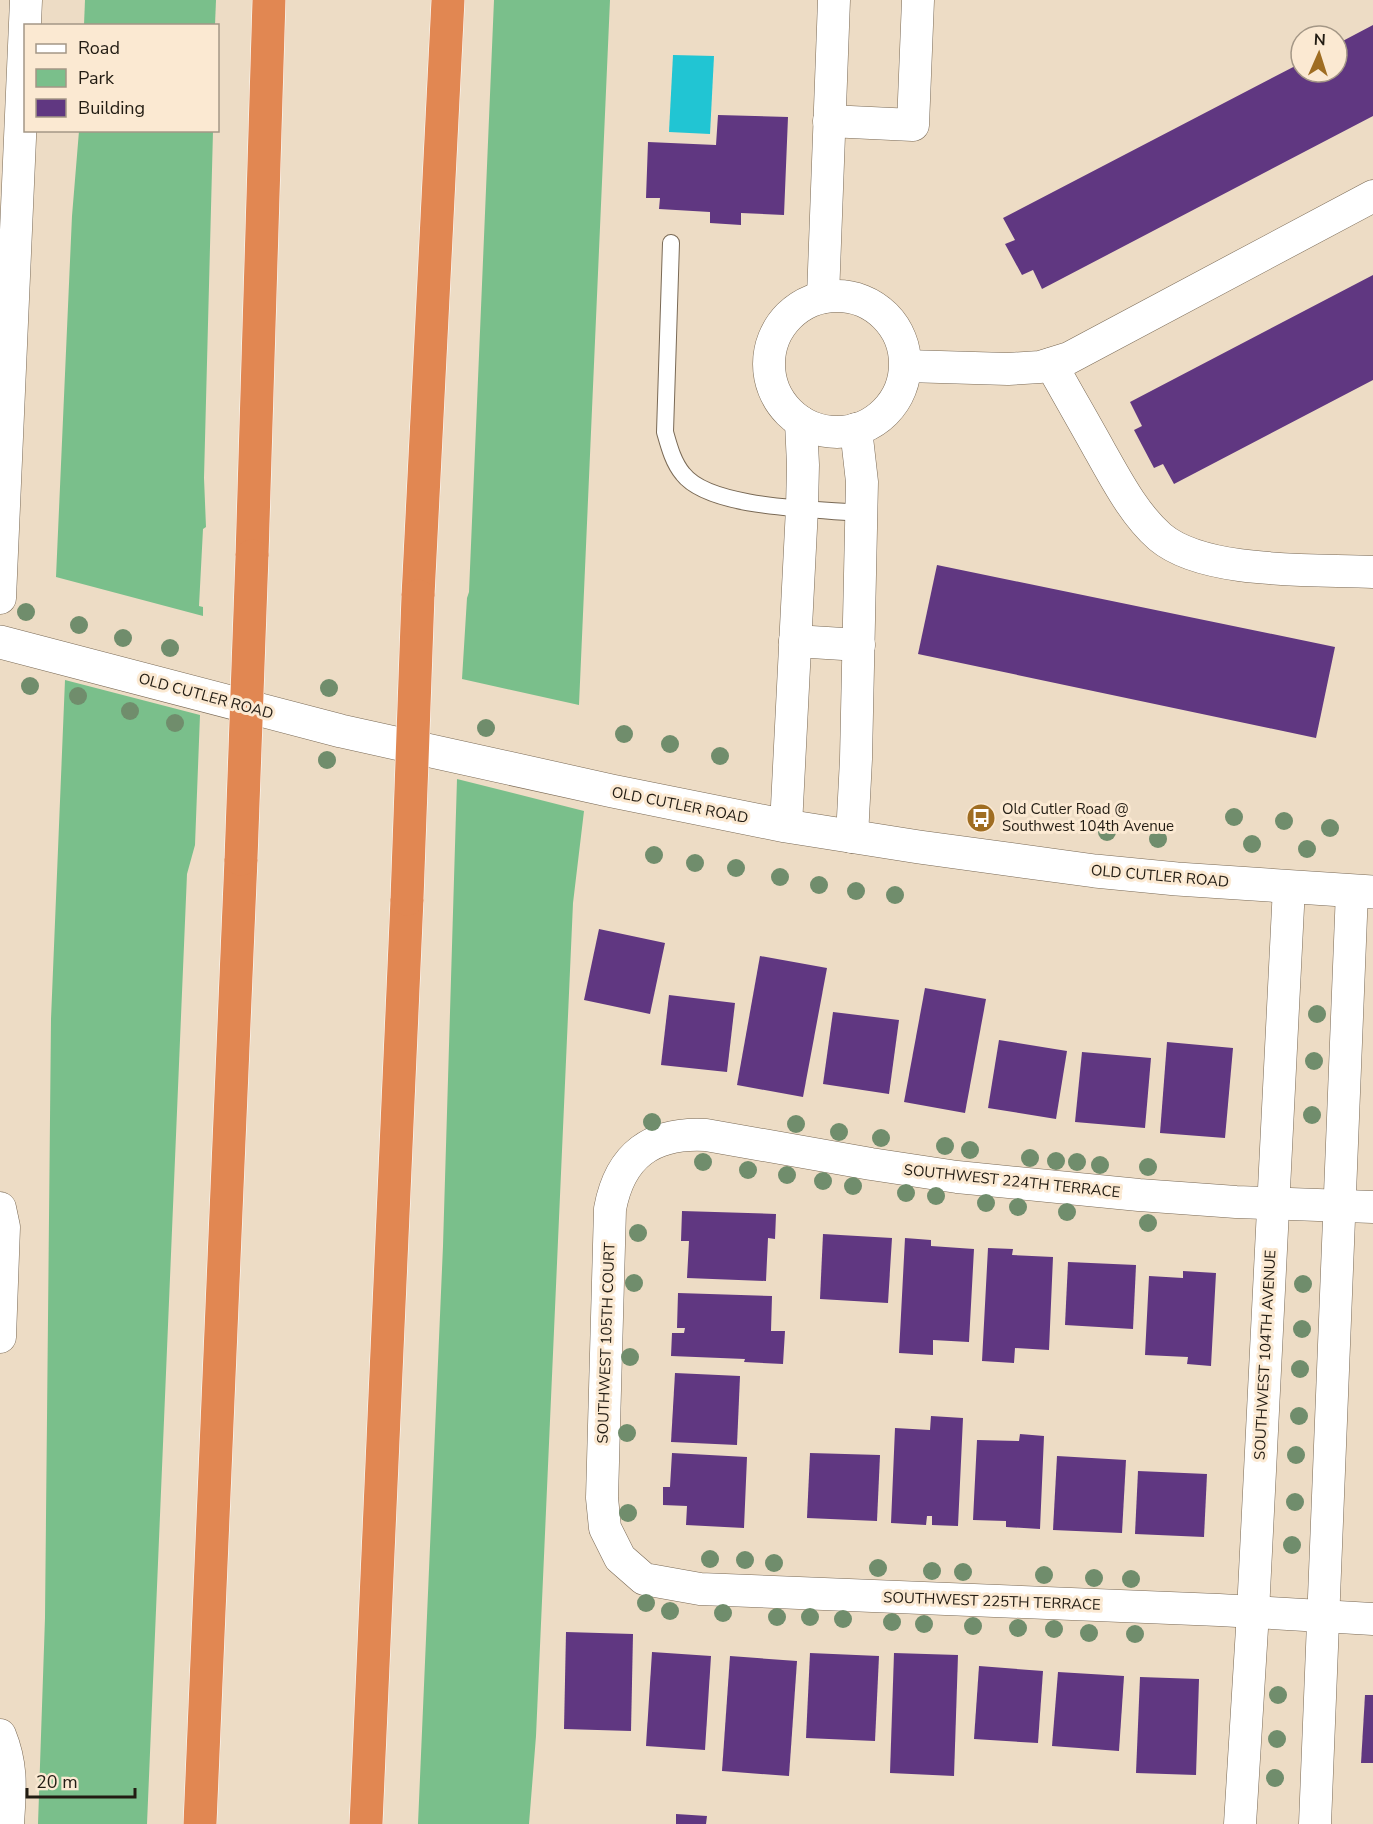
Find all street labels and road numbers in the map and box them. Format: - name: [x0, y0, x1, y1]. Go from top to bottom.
- street label: OLD CUTLER ROAD: [136, 668, 276, 724]
- street label: OLD CUTLER ROAD: [610, 782, 750, 828]
- street label: OLD CUTLER ROAD: [1090, 860, 1230, 892]
- street label: SOUTHWEST 224TH TERRACE: [903, 1160, 1121, 1202]
- street label: SOUTHWEST 105TH COURT: [592, 1242, 620, 1444]
- street label: SOUTHWEST 104TH AVENUE: [1250, 1249, 1280, 1461]
- street label: SOUTHWEST 225TH TERRACE: [883, 1587, 1101, 1615]

